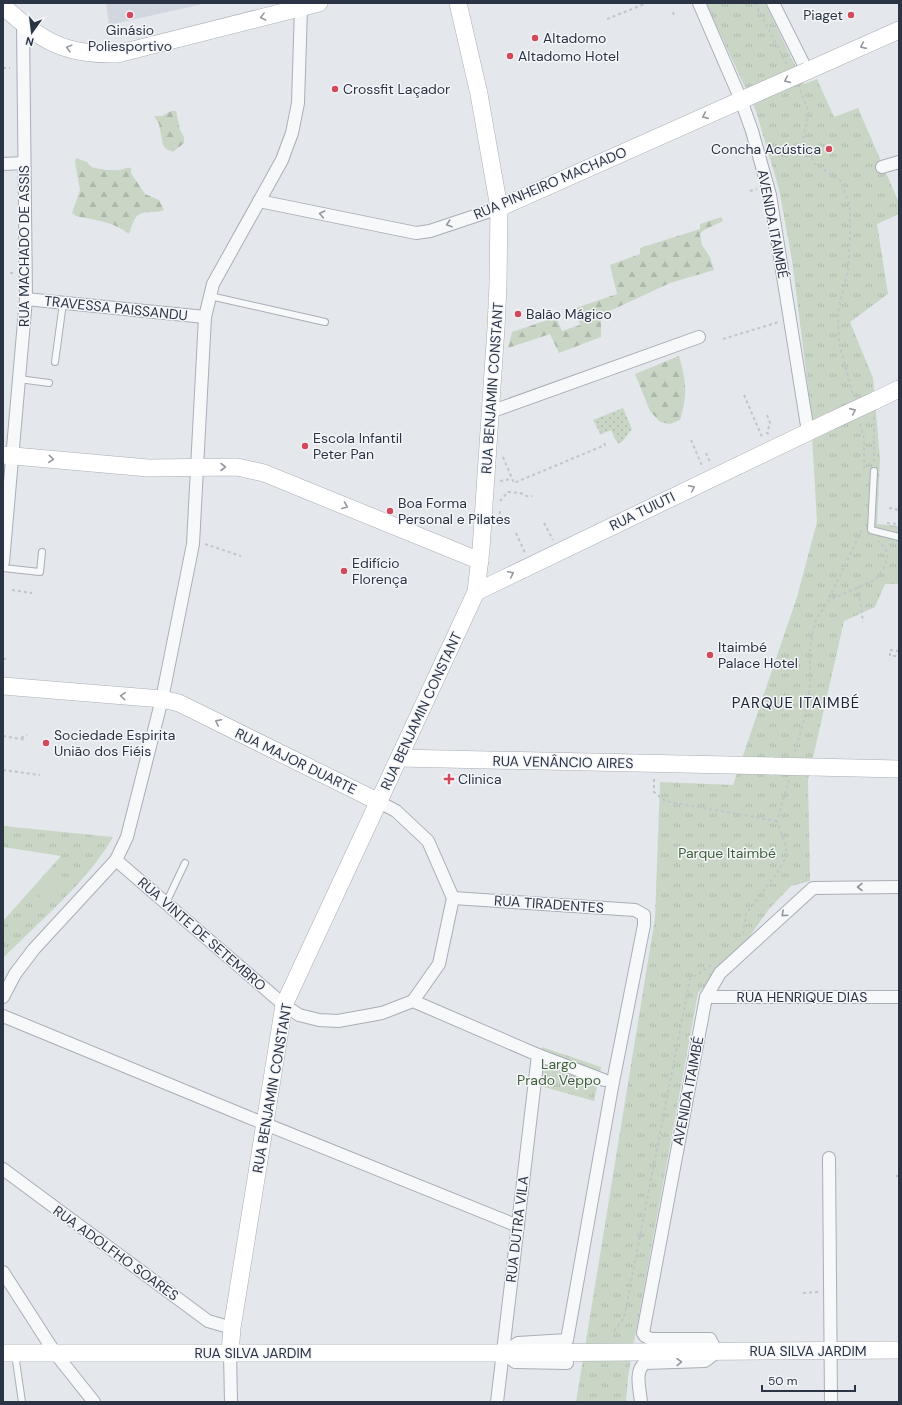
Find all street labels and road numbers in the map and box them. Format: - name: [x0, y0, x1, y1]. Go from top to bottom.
- street label: RUA PINHEIRO MACHADO: [471, 142, 629, 223]
- street label: RUA MACHADO DE ASSIS: [15, 165, 33, 327]
- street label: AVENIDA ITAIMBÉ: [754, 168, 792, 280]
- street label: TRAVESSA PAISSANDU: [43, 292, 189, 324]
- street label: RUA BENJAMIN CONSTANT: [477, 301, 507, 475]
- street label: RUA TUIUTI: [606, 487, 678, 535]
- street label: RUA BENJAMIN CONSTANT: [376, 629, 466, 793]
- street label: RUA MAJOR DUARTE: [232, 724, 360, 798]
- street label: RUA VENÂNCIO AIRES: [492, 752, 634, 772]
- street label: RUA VINTE DE SETEMBRO: [134, 873, 270, 995]
- street label: RUA TIRADENTES: [494, 891, 604, 917]
- street label: RUA HENRIQUE DIAS: [737, 988, 867, 1006]
- street label: RUA BENJAMIN CONSTANT: [248, 1001, 296, 1174]
- street label: AVENIDA ITAIMBÉ: [669, 1035, 707, 1147]
- street label: RUA DUTRA VILA: [502, 1175, 532, 1283]
- street label: RUA ADOLFHO SOARES: [50, 1201, 182, 1305]
- street label: RUA SILVA JARDIM: [749, 1342, 867, 1360]
- street label: RUA SILVA JARDIM: [194, 1344, 312, 1362]

